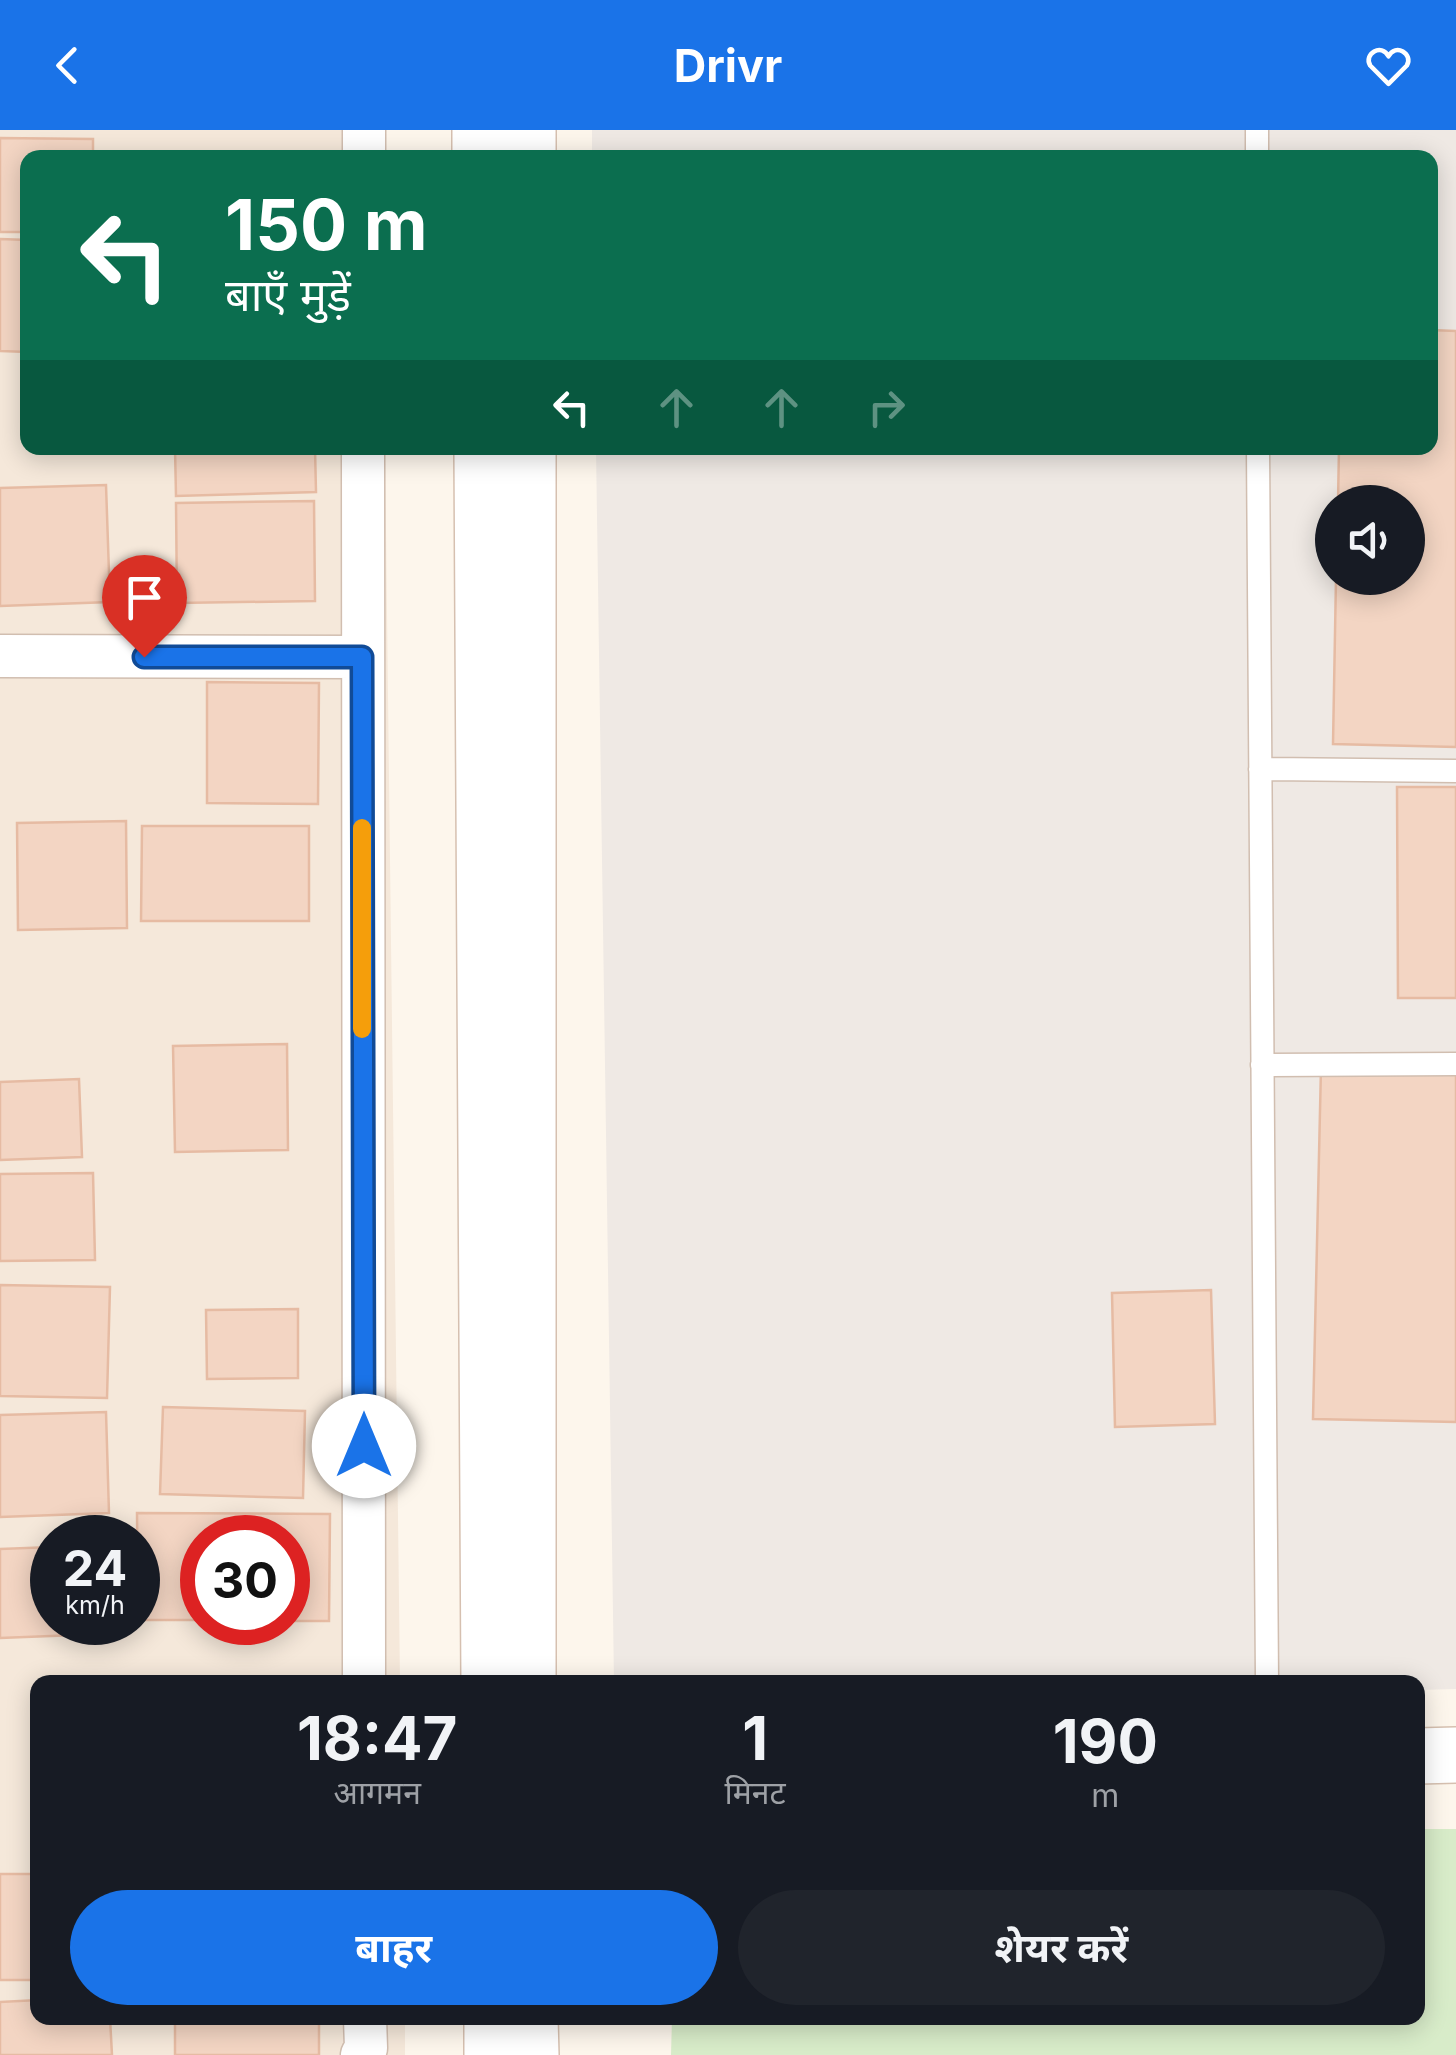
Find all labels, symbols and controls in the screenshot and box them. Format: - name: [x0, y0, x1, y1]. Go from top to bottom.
- icon: back: [40, 38, 95, 93]
- text: Drivr: [674, 38, 782, 93]
- icon: heart: [1361, 38, 1416, 93]
- text: 150 m: [225, 182, 428, 267]
- icon: left: [60, 190, 190, 320]
- text: बाएँ मुड़ें: [225, 267, 351, 322]
- icon: left: [544, 380, 599, 435]
- icon: ahead: [649, 380, 704, 435]
- icon: ahead: [754, 380, 809, 435]
- icon: right: [859, 380, 914, 435]
- map controls: [1315, 485, 1425, 595]
- button: sound: [1315, 485, 1425, 595]
- pin: [102, 555, 187, 658]
- icon: arrive: [117, 570, 172, 625]
- position arrow: [312, 1394, 416, 1498]
- speed limit sign: 30: [180, 1515, 310, 1645]
- text: 24: [63, 1538, 127, 1598]
- text: km/h: [65, 1590, 125, 1620]
- text: 18:47: [297, 1702, 457, 1774]
- text: 1: [742, 1702, 768, 1774]
- text: 190: [1053, 1705, 1158, 1777]
- text: आगमन: [333, 1773, 421, 1812]
- text: मिनट: [724, 1773, 786, 1812]
- text: m: [1091, 1776, 1119, 1815]
- button: बाहर: [70, 1890, 718, 2005]
- button: शेयर करें: [738, 1890, 1385, 2005]

